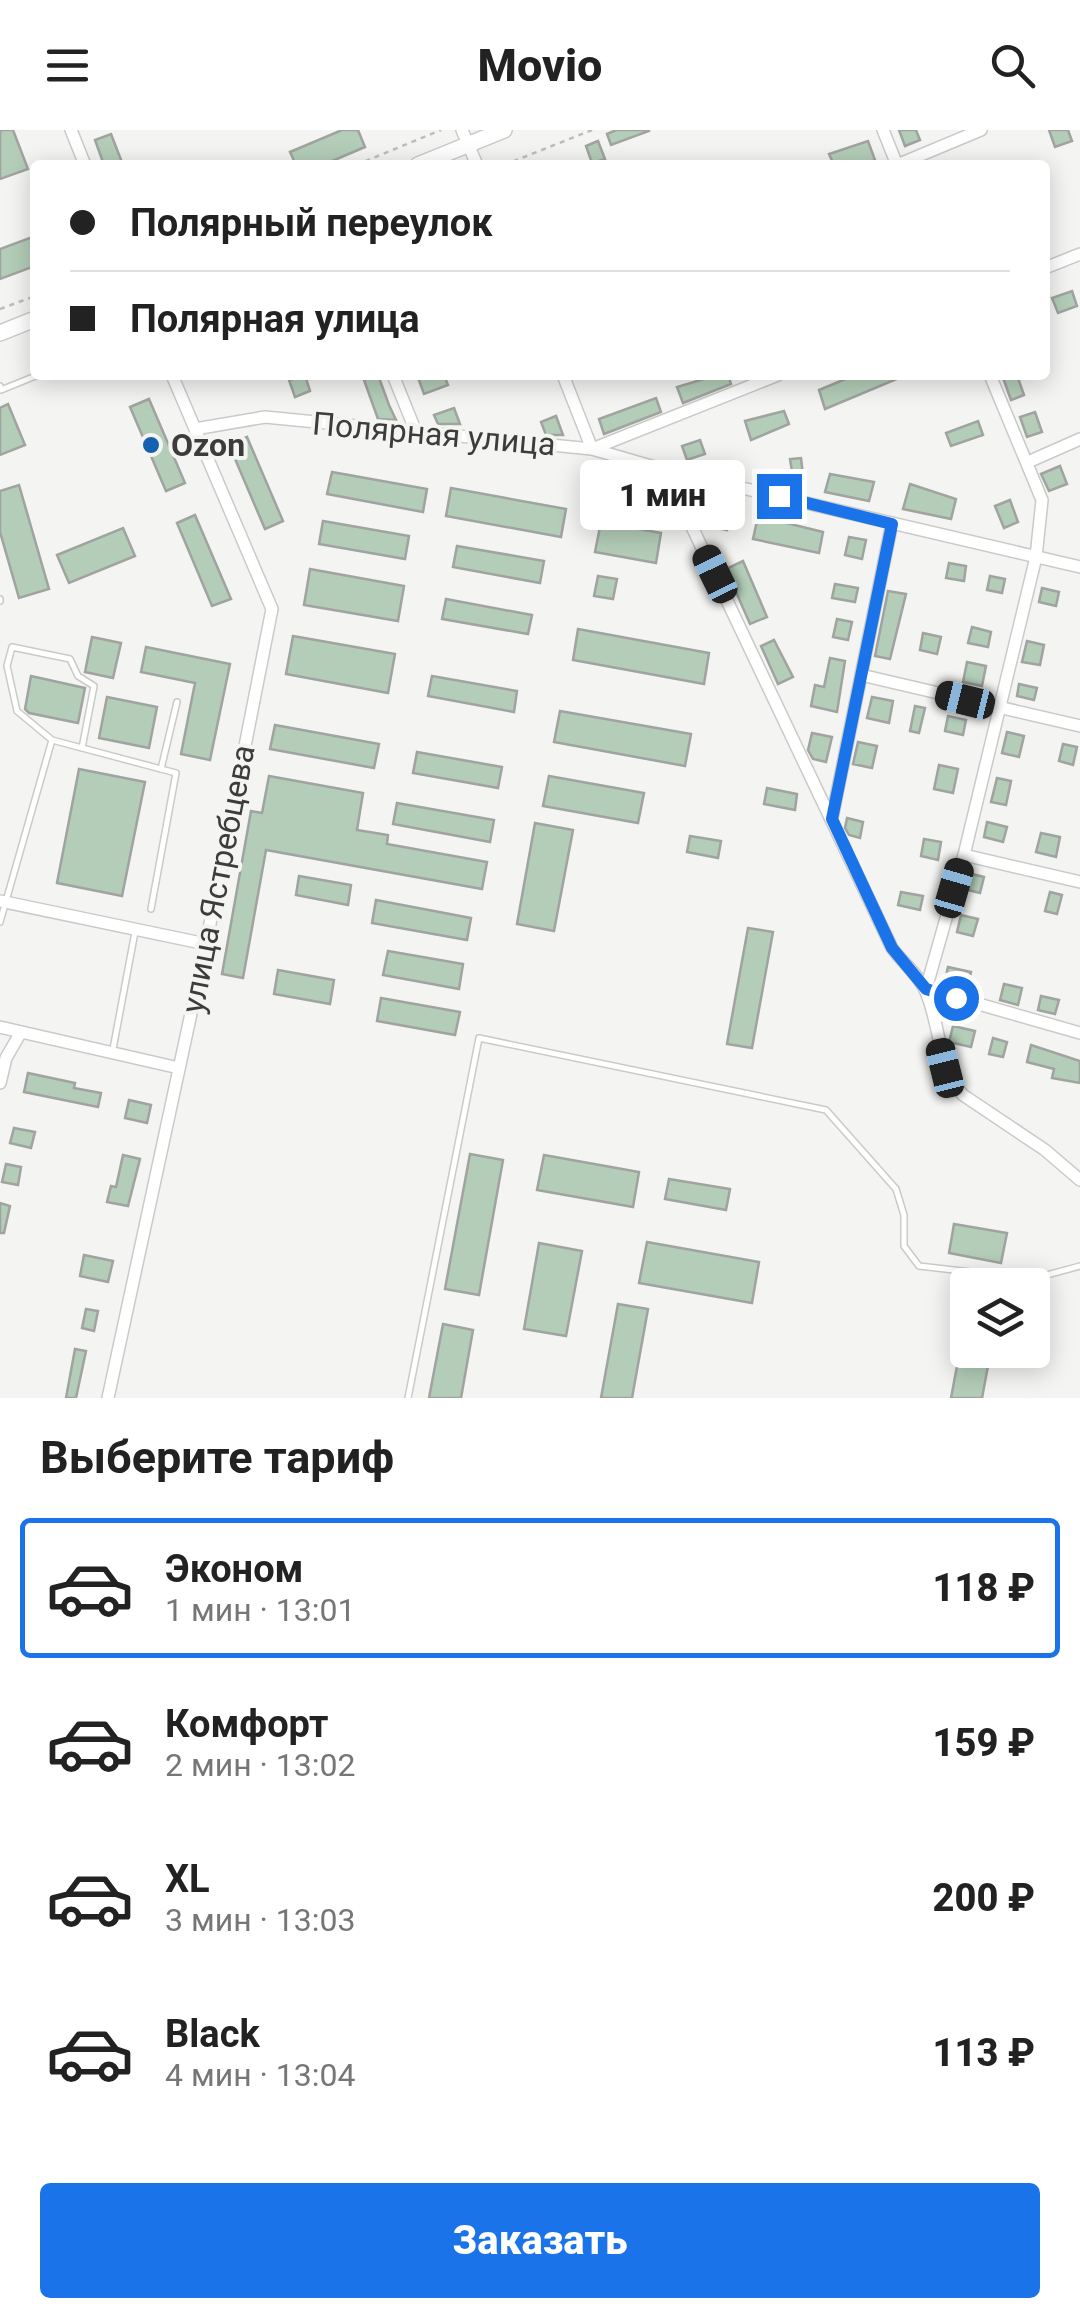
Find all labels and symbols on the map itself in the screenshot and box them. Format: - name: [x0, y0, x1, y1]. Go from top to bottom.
- street label: Полярная улица: [311, 404, 557, 464]
- place label: Ozon: [171, 426, 245, 464]
- marker: Ozon: [140, 434, 162, 456]
- callout: 1 мин: [579, 461, 744, 531]
- route end: [757, 474, 802, 519]
- car: [688, 540, 742, 608]
- car: [932, 678, 998, 722]
- street label: улица Ястребцева: [173, 742, 263, 1016]
- car: [931, 855, 977, 921]
- route start: [934, 976, 979, 1021]
- car: [923, 1035, 967, 1101]

